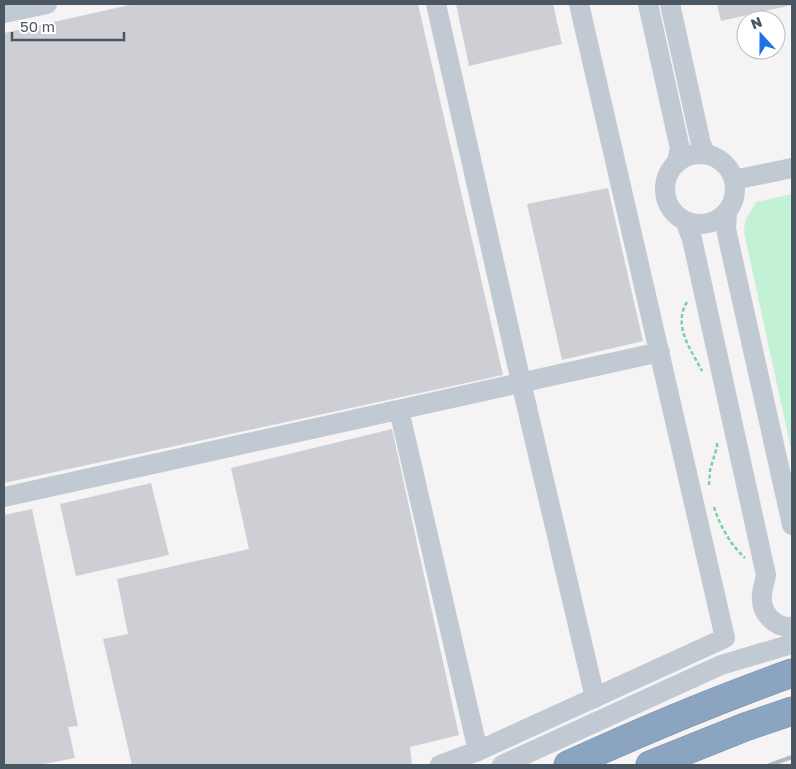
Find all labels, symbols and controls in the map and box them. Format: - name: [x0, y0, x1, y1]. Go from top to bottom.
- scale bar: [12, 10, 125, 42]
- north arrow: [736, 10, 786, 60]
- text: N: [748, 13, 764, 32]
- text: 50 m: [20, 17, 55, 35]

